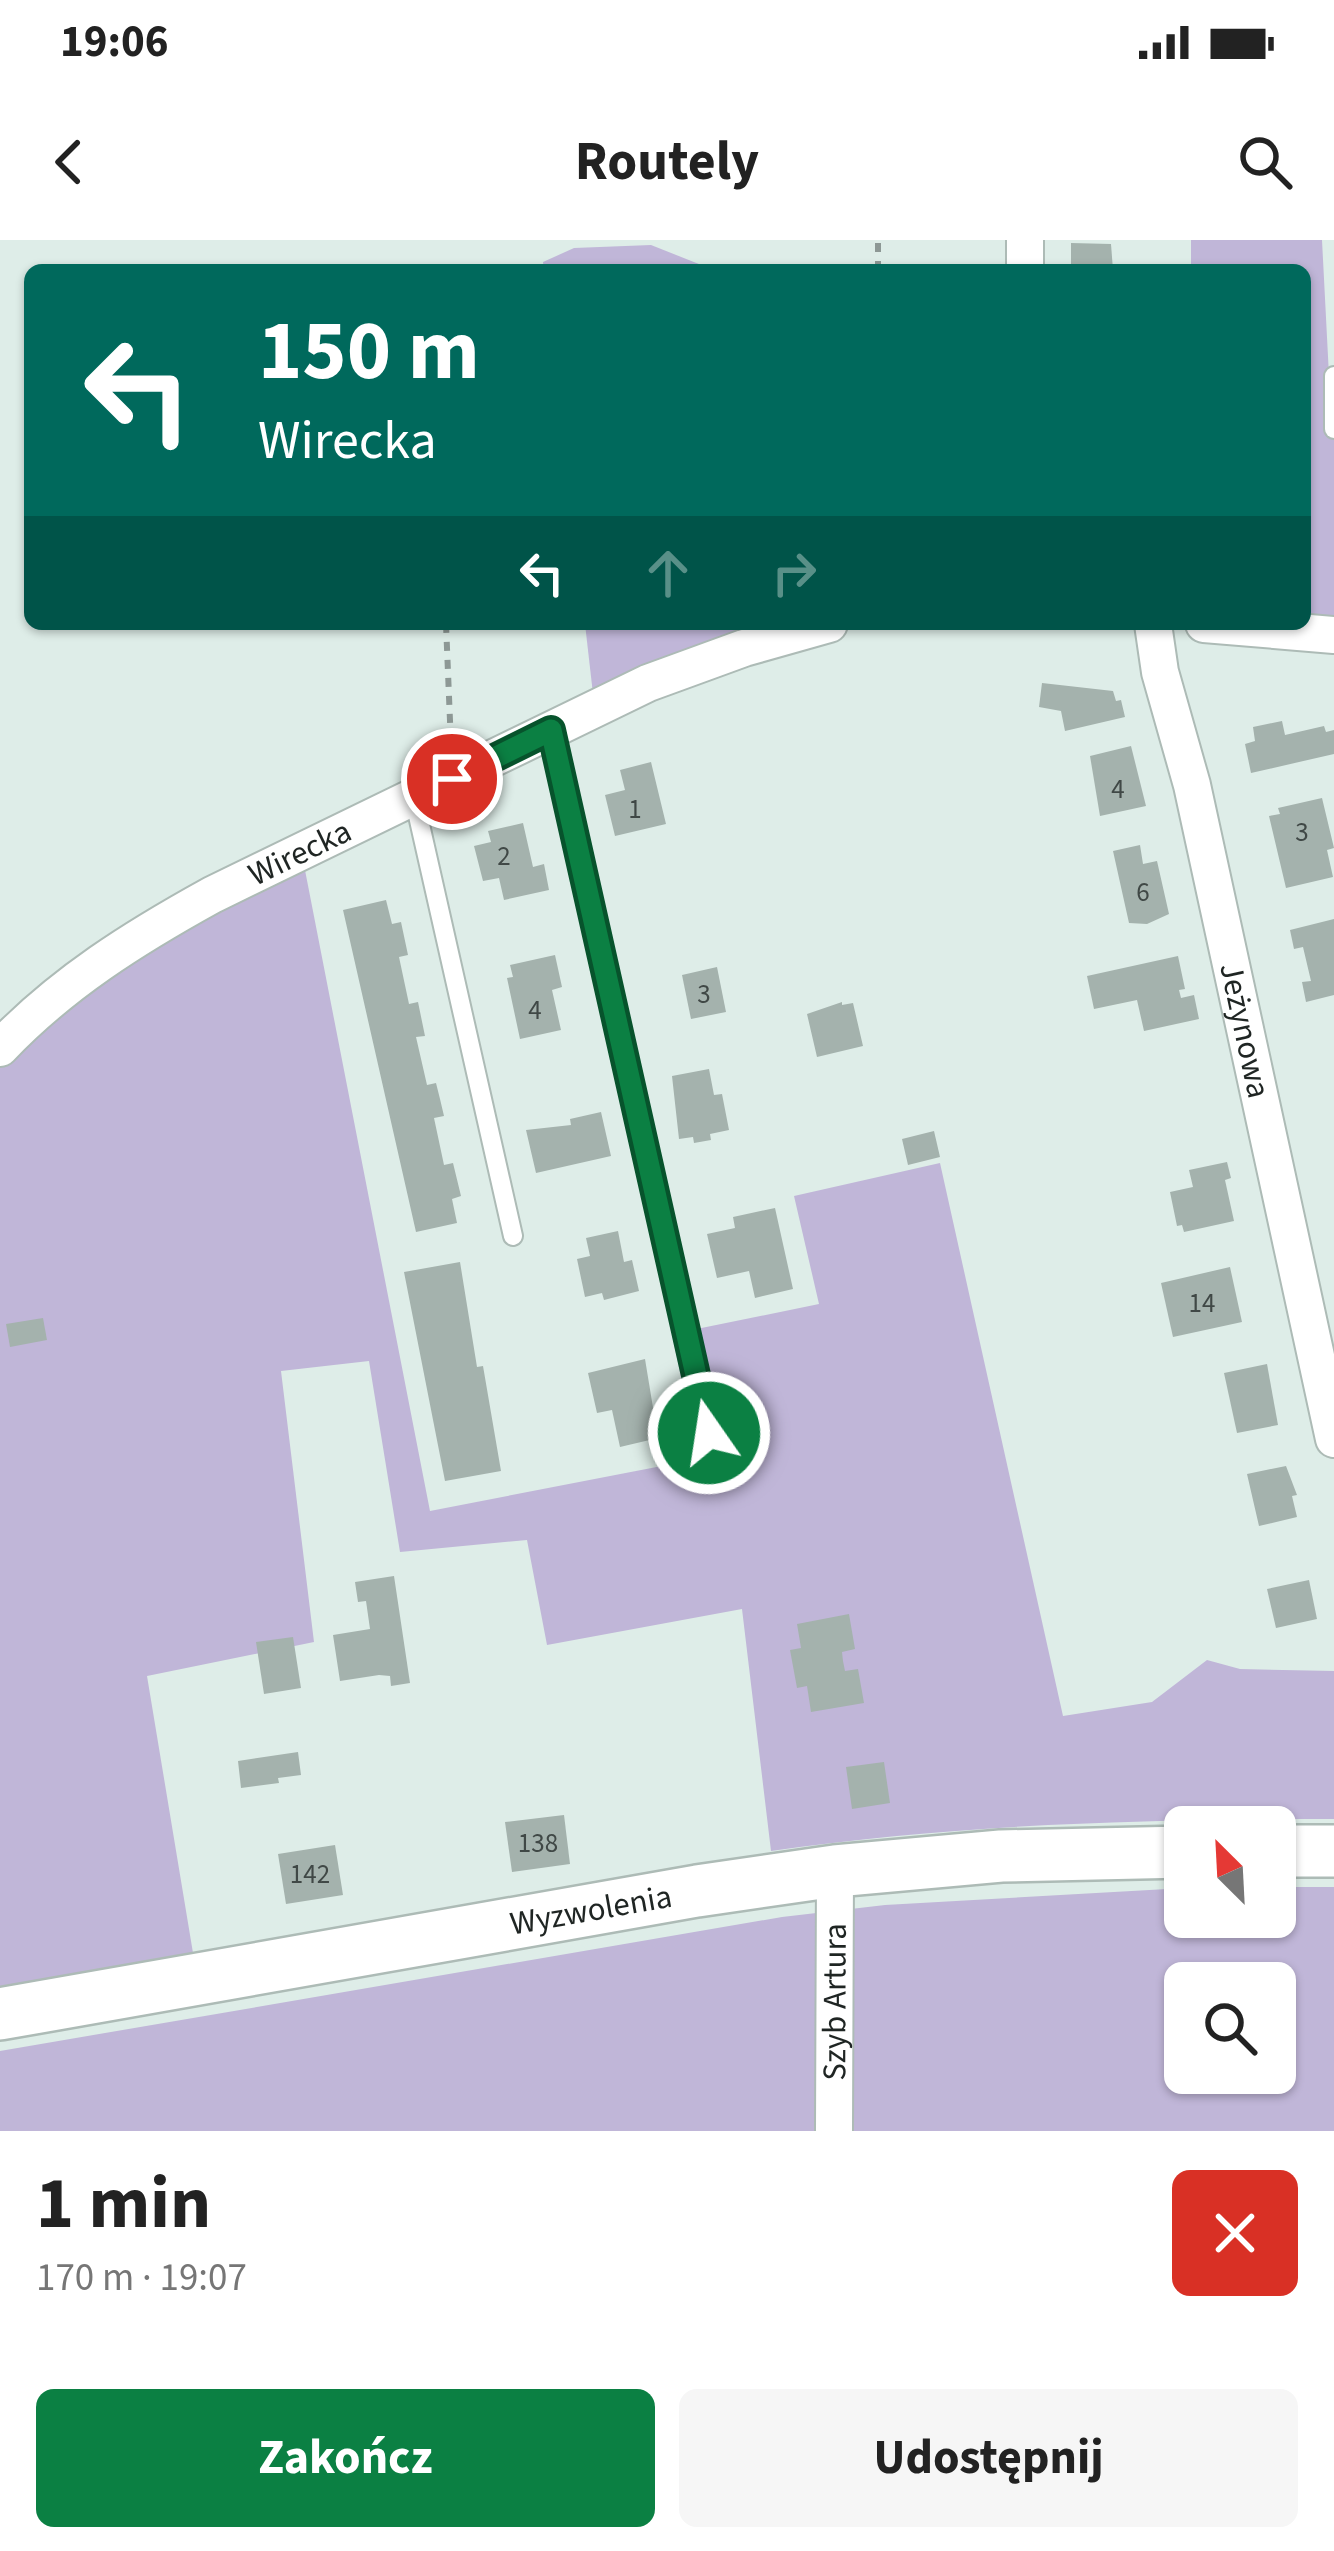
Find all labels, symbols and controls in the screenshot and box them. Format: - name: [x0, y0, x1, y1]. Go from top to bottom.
- text: 19:06: [60, 10, 169, 74]
- text: Routely: [575, 124, 759, 201]
- icon: back: [36, 129, 102, 195]
- icon: search: [1232, 129, 1298, 195]
- text: 150 m: [258, 292, 480, 412]
- icon: left: [60, 312, 216, 468]
- text: Wirecka: [258, 403, 437, 480]
- icon: left: [509, 540, 575, 606]
- icon: ahead: [635, 540, 701, 606]
- icon: right: [761, 540, 827, 606]
- pin: [401, 728, 503, 830]
- icon: arrive: [419, 746, 485, 812]
- house number: 4: [1111, 770, 1125, 809]
- house number: 1: [628, 790, 642, 829]
- street label: Wirecka: [240, 807, 359, 897]
- house number: 3: [1295, 813, 1309, 852]
- house number: 2: [497, 837, 511, 876]
- house number: 6: [1136, 873, 1150, 912]
- street label: Jeżynowa: [1208, 958, 1283, 1102]
- house number: 3: [697, 975, 711, 1014]
- house number: 4: [528, 991, 542, 1030]
- house number: 14: [1189, 1284, 1215, 1323]
- position arrow: [646, 1370, 772, 1496]
- north arrow: [1164, 1806, 1296, 1938]
- map controls: [1164, 1806, 1296, 2094]
- house number: 138: [518, 1824, 558, 1863]
- house number: 142: [290, 1855, 330, 1894]
- street label: Wyzwolenia: [506, 1872, 676, 1947]
- street label: Szyb Artura: [811, 1923, 858, 2081]
- button: search: [1164, 1962, 1296, 2094]
- text: 1 min: [36, 2153, 211, 2256]
- button: close: [1172, 2170, 1298, 2296]
- text: 170 m · 19:07: [36, 2250, 247, 2306]
- button: Zakończ: [36, 2389, 655, 2527]
- button: Udostępnij: [679, 2389, 1298, 2527]

